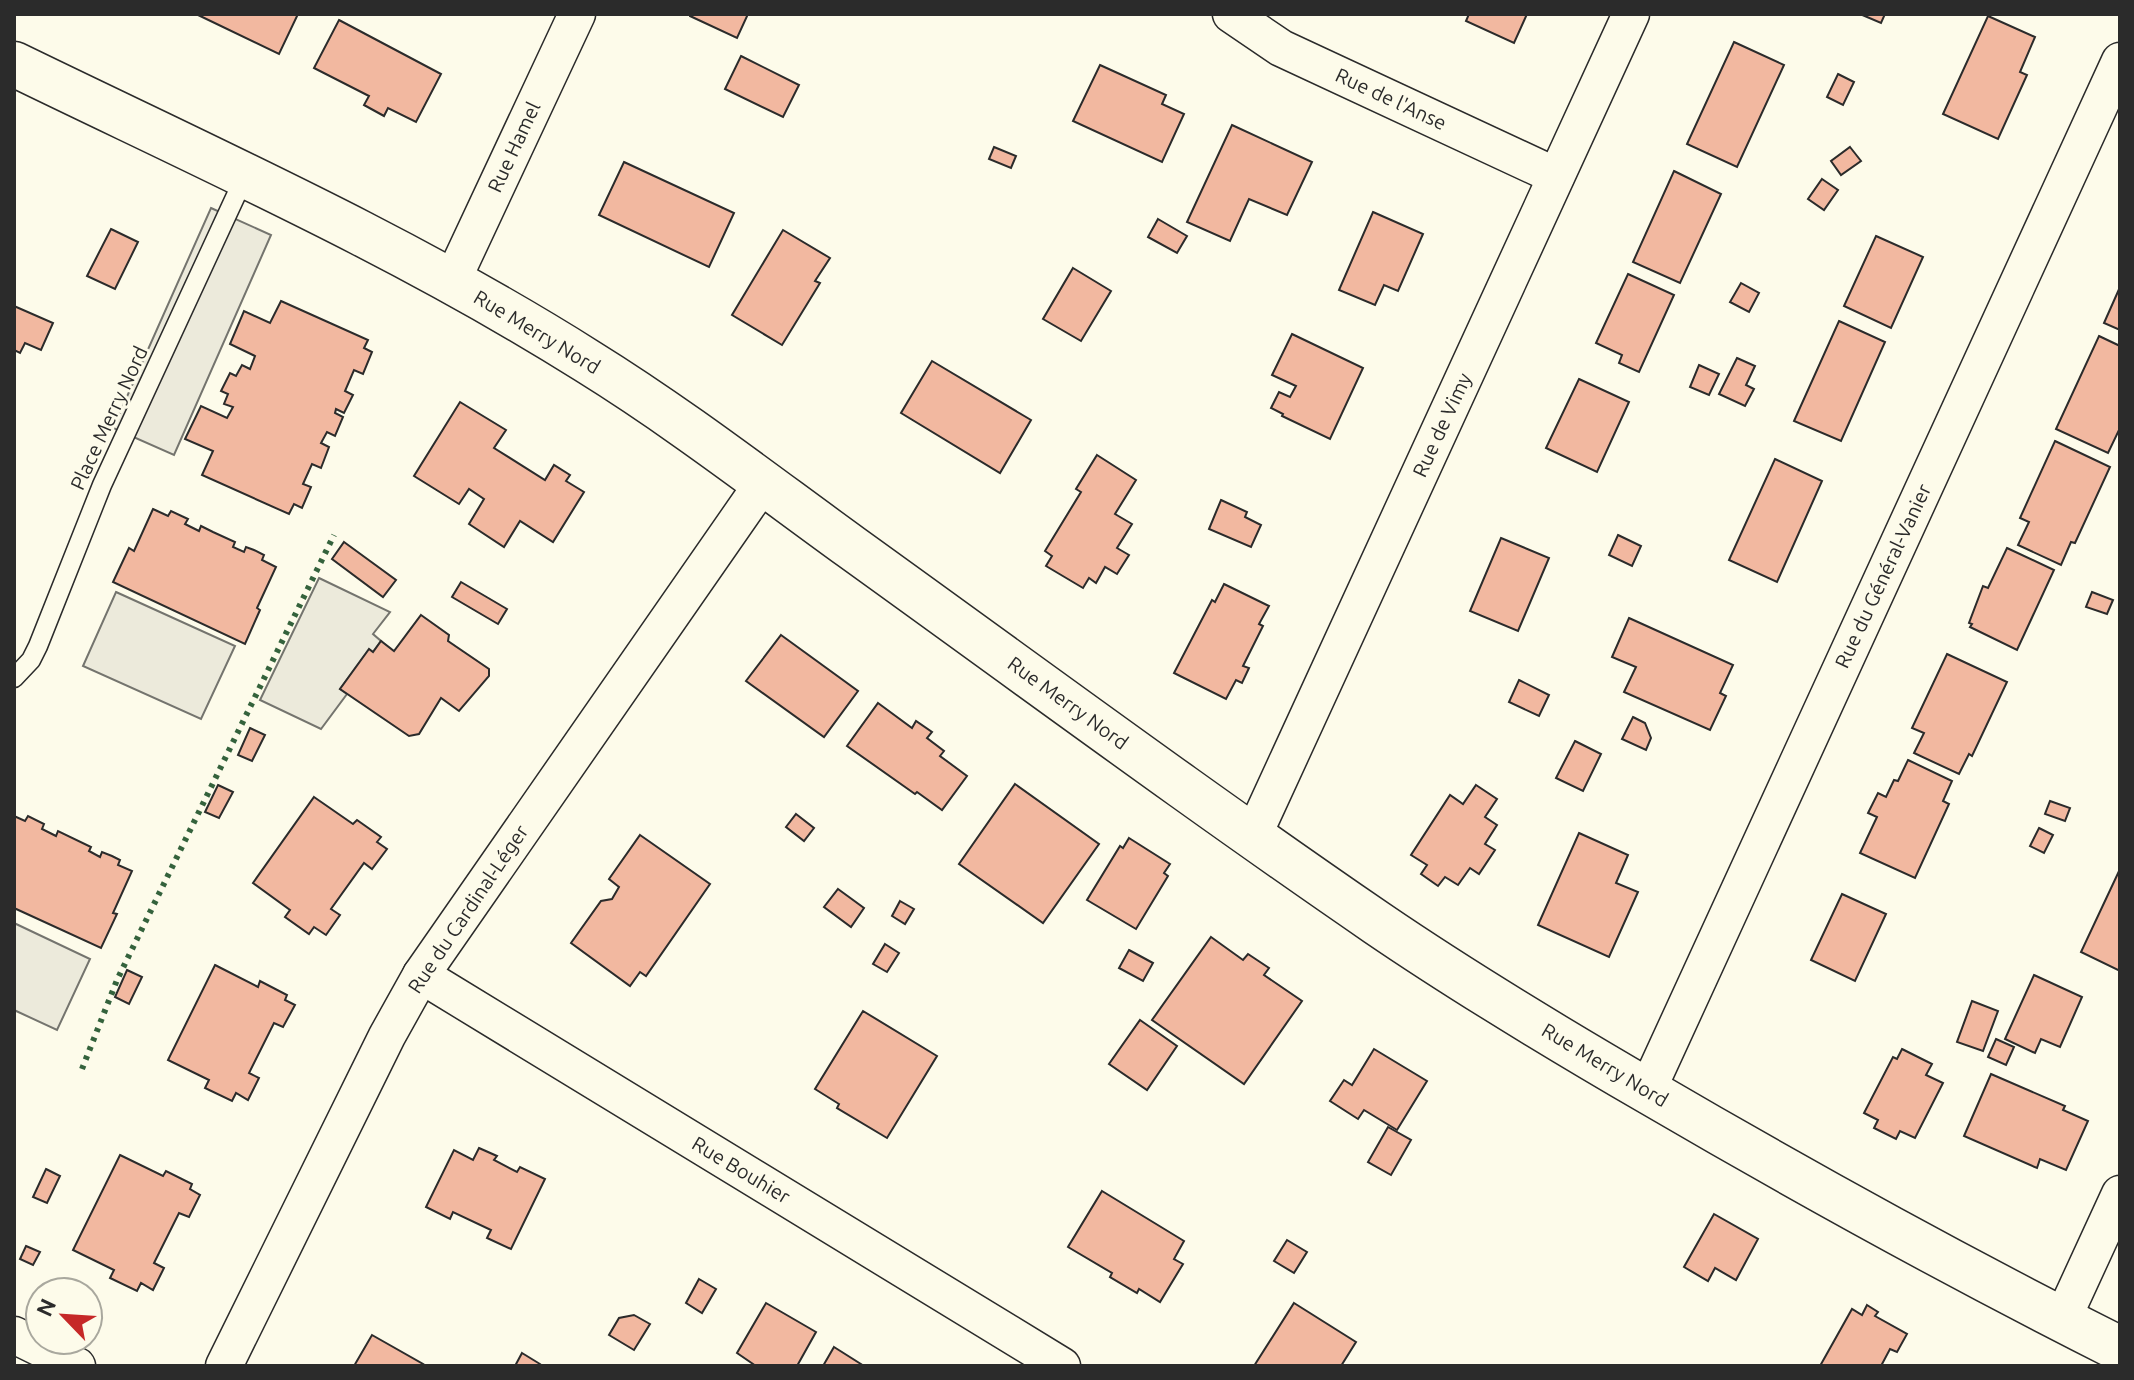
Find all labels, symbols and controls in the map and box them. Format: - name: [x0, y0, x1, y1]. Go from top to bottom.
- street label: Rue de l'Anse: [1332, 63, 1450, 134]
- street label: Rue Hamel: [483, 98, 545, 196]
- street label: Rue Merry Nord: [470, 285, 604, 378]
- street label: Place Merry Nord: [65, 342, 152, 493]
- street label: Rue de Vimy: [1407, 369, 1476, 480]
- street label: Rue du Général-Vanier: [1830, 480, 1935, 671]
- street label: Rue Merry Nord: [1004, 651, 1133, 754]
- street label: Rue du Cardinal-Léger: [403, 820, 533, 997]
- street label: Rue Merry Nord: [1538, 1018, 1672, 1111]
- street label: Rue Bouhier: [688, 1131, 795, 1208]
- north arrow: [24, 1276, 104, 1356]
- text: N: [31, 1295, 60, 1320]

